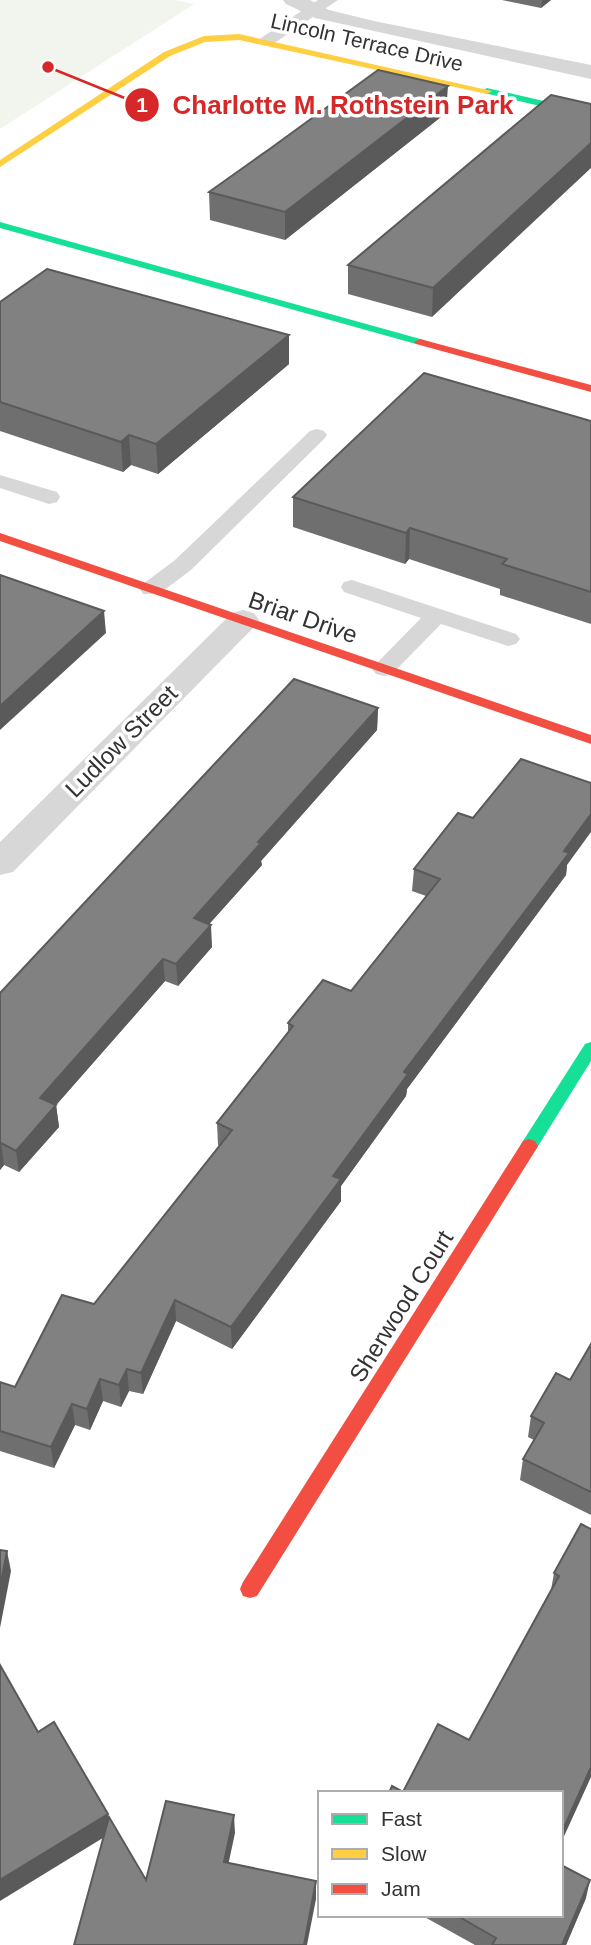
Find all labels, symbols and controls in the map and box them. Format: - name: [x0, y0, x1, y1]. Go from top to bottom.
- street label: Lincoln Terrace Drive: [268, 9, 466, 75]
- callout: Charlotte M. Rothstein Park: [124, 81, 528, 128]
- text: Charlotte M. Rothstein Park: [173, 90, 514, 120]
- text: 1: [136, 93, 148, 116]
- street label: Briar Drive: [245, 586, 361, 648]
- street label: Ludlow Street: [60, 679, 183, 802]
- street label: Sherwood Court: [344, 1225, 459, 1387]
- legend: [318, 1791, 563, 1917]
- text: Fast: [381, 1807, 422, 1830]
- text: Slow: [381, 1842, 427, 1865]
- text: Jam: [381, 1877, 421, 1900]

